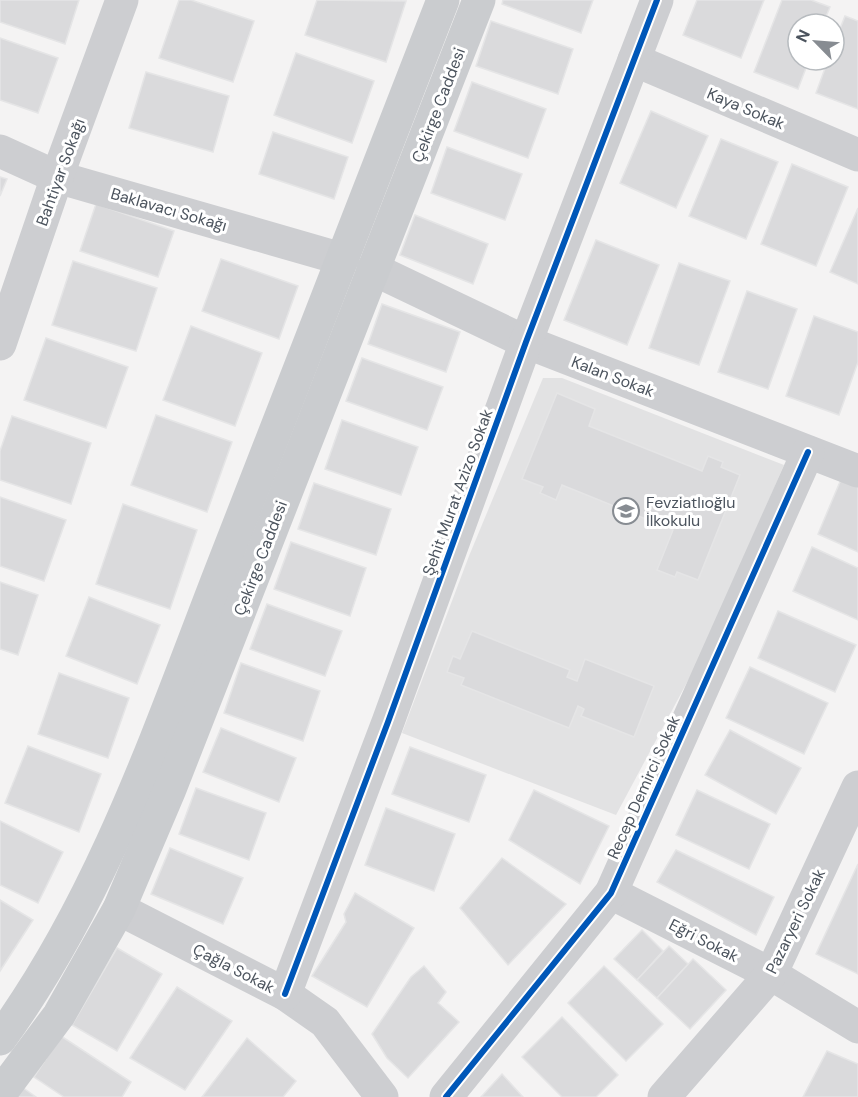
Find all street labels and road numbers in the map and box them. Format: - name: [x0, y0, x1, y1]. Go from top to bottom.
- street label: Çekirge Caddesi: [407, 45, 470, 166]
- street label: Kaya Sokak: [704, 83, 788, 134]
- street label: Bahtiyar Sokağı: [31, 116, 90, 229]
- street label: Baklavacı Sokağı: [108, 183, 229, 236]
- street label: Kalan Sokak: [568, 351, 657, 402]
- street label: Şehit Murat Azizo Sokak: [418, 406, 497, 578]
- street label: Çekirge Caddesi: [229, 498, 292, 619]
- street label: Recep Demirci Sokak: [602, 712, 685, 862]
- street label: Pazaryeri Sokak: [761, 865, 830, 977]
- street label: Eğri Sokak: [665, 914, 742, 967]
- street label: Çağla Sokak: [189, 939, 278, 998]

